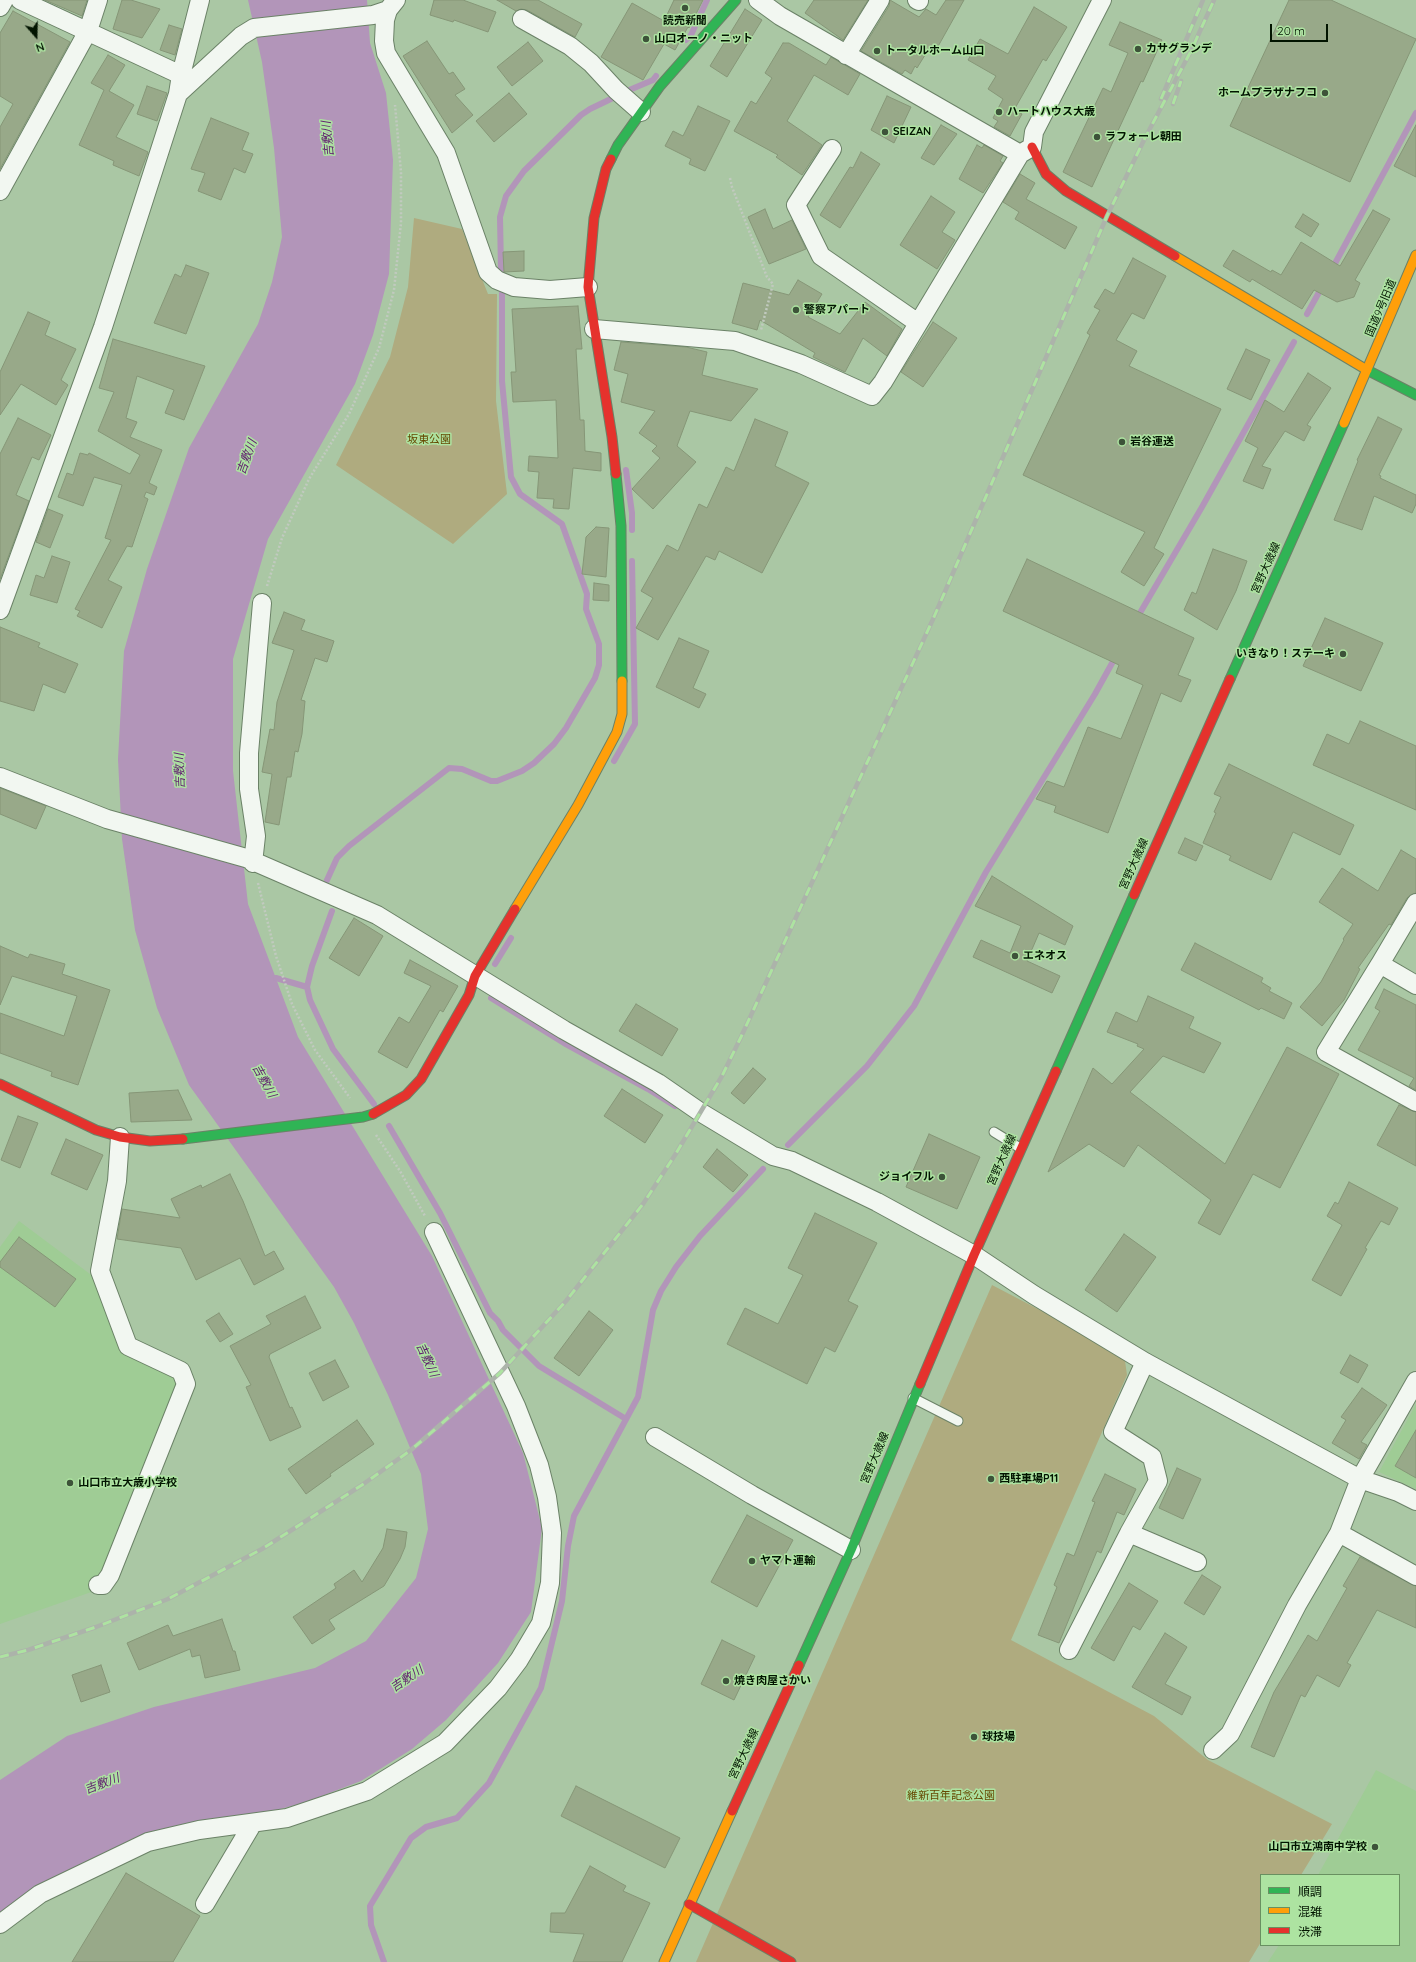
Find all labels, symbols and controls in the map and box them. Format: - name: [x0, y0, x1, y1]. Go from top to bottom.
- marker: 読売新聞: [680, 3, 690, 13]
- place label: 読売新聞: [663, 14, 707, 28]
- north arrow: [16, 16, 56, 56]
- scale bar: [1272, 16, 1330, 42]
- text: 20 m: [1277, 23, 1305, 38]
- place label: 山口オーノ・ニット: [654, 32, 753, 46]
- marker: 山口オーノ・ニット: [641, 34, 651, 44]
- text: N: [34, 39, 46, 55]
- place label: カサグランデ: [1146, 42, 1212, 56]
- place label: トータルホーム山口: [885, 44, 984, 58]
- marker: カサグランデ: [1133, 44, 1143, 54]
- marker: トータルホーム山口: [872, 46, 882, 56]
- place label: ホームプラザナフコ: [1218, 86, 1317, 100]
- marker: ホームプラザナフコ: [1320, 88, 1330, 98]
- place label: ハートハウス大歳: [1007, 105, 1095, 119]
- marker: ハートハウス大歳: [994, 107, 1004, 117]
- water label: 吉敷川: [319, 120, 337, 158]
- place label: SEIZAN: [893, 125, 931, 139]
- marker: SEIZAN: [880, 127, 890, 137]
- place label: ラフォーレ朝田: [1105, 130, 1182, 144]
- marker: ラフォーレ朝田: [1092, 132, 1102, 142]
- street label: 国道9号旧道: [1363, 277, 1399, 339]
- place label: 警察アパート: [804, 303, 870, 317]
- marker: 警察アパート: [791, 305, 801, 315]
- park label: 坂東公園: [407, 433, 451, 447]
- place label: 岩谷運送: [1130, 435, 1174, 449]
- marker: 岩谷運送: [1117, 437, 1127, 447]
- water label: 吉敷川: [234, 438, 260, 476]
- street label: 宮野大歳線: [1249, 540, 1283, 596]
- place label: いきなり！ステーキ: [1236, 647, 1335, 661]
- marker: いきなり！ステーキ: [1338, 649, 1348, 659]
- water label: 吉敷川: [172, 753, 188, 789]
- street label: 宮野大歳線: [1117, 836, 1151, 892]
- place label: エネオス: [1023, 949, 1067, 963]
- marker: エネオス: [1010, 951, 1020, 961]
- water label: 吉敷川: [249, 1062, 279, 1100]
- street label: 宮野大歳線: [985, 1132, 1019, 1188]
- place label: ジョイフル: [879, 1170, 934, 1184]
- marker: ジョイフル: [937, 1172, 947, 1182]
- water label: 吉敷川: [413, 1341, 441, 1379]
- street label: 宮野大歳線: [858, 1430, 892, 1486]
- place label: 西駐車場P11: [999, 1472, 1058, 1486]
- marker: 西駐車場P11: [986, 1474, 996, 1484]
- place label: 山口市立大歳小学校: [78, 1476, 177, 1490]
- marker: 山口市立大歳小学校: [65, 1478, 75, 1488]
- place label: ヤマト運輸: [760, 1554, 815, 1568]
- marker: ヤマト運輸: [747, 1556, 757, 1566]
- water label: 吉敷川: [388, 1663, 426, 1695]
- place label: 焼き肉屋さかい: [734, 1674, 811, 1688]
- marker: 焼き肉屋さかい: [721, 1676, 731, 1686]
- street label: 宮野大歳線: [726, 1726, 762, 1782]
- place label: 球技場: [982, 1730, 1015, 1744]
- marker: 球技場: [969, 1732, 979, 1742]
- water label: 吉敷川: [83, 1771, 121, 1797]
- park label: 維新百年記念公園: [907, 1789, 995, 1803]
- place label: 山口市立鴻南中学校: [1268, 1840, 1367, 1854]
- marker: 山口市立鴻南中学校: [1370, 1842, 1380, 1852]
- legend: [1260, 1874, 1400, 1946]
- text: 順調: [1298, 1884, 1322, 1899]
- text: 混雑: [1298, 1904, 1322, 1919]
- text: 渋滞: [1298, 1924, 1322, 1939]

